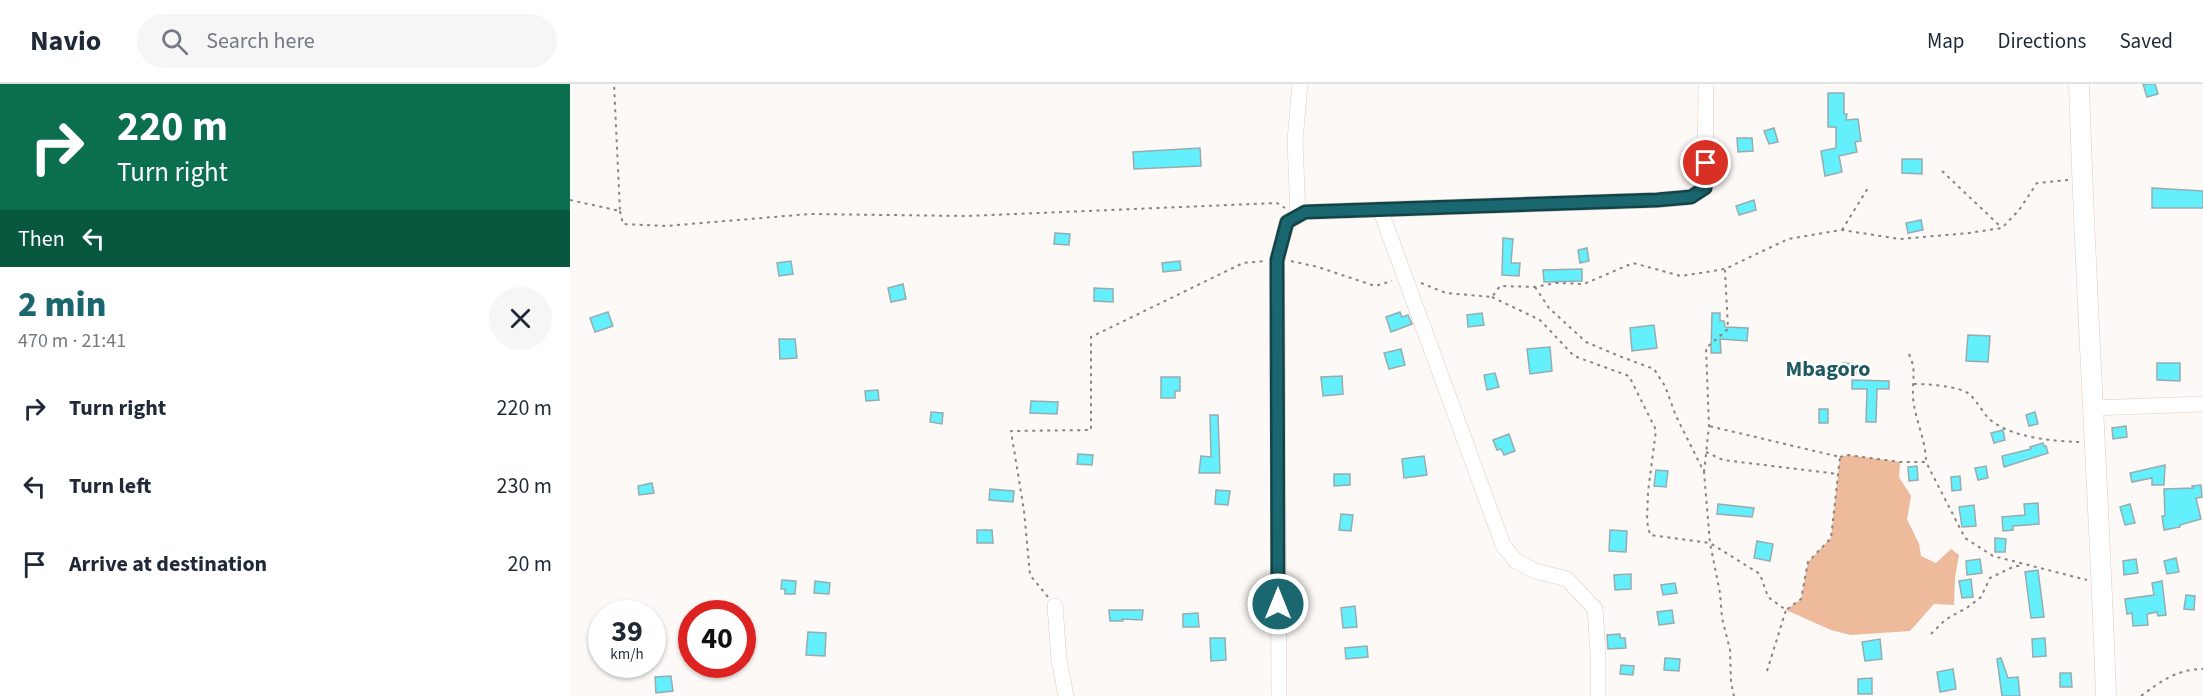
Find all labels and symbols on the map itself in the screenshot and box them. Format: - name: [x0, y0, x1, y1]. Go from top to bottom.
- pin: [1680, 137, 1731, 188]
- district label: Mbagoro: [1785, 353, 1871, 385]
- position arrow: [1246, 572, 1310, 636]
- speed limit sign: 40: [678, 600, 756, 678]

